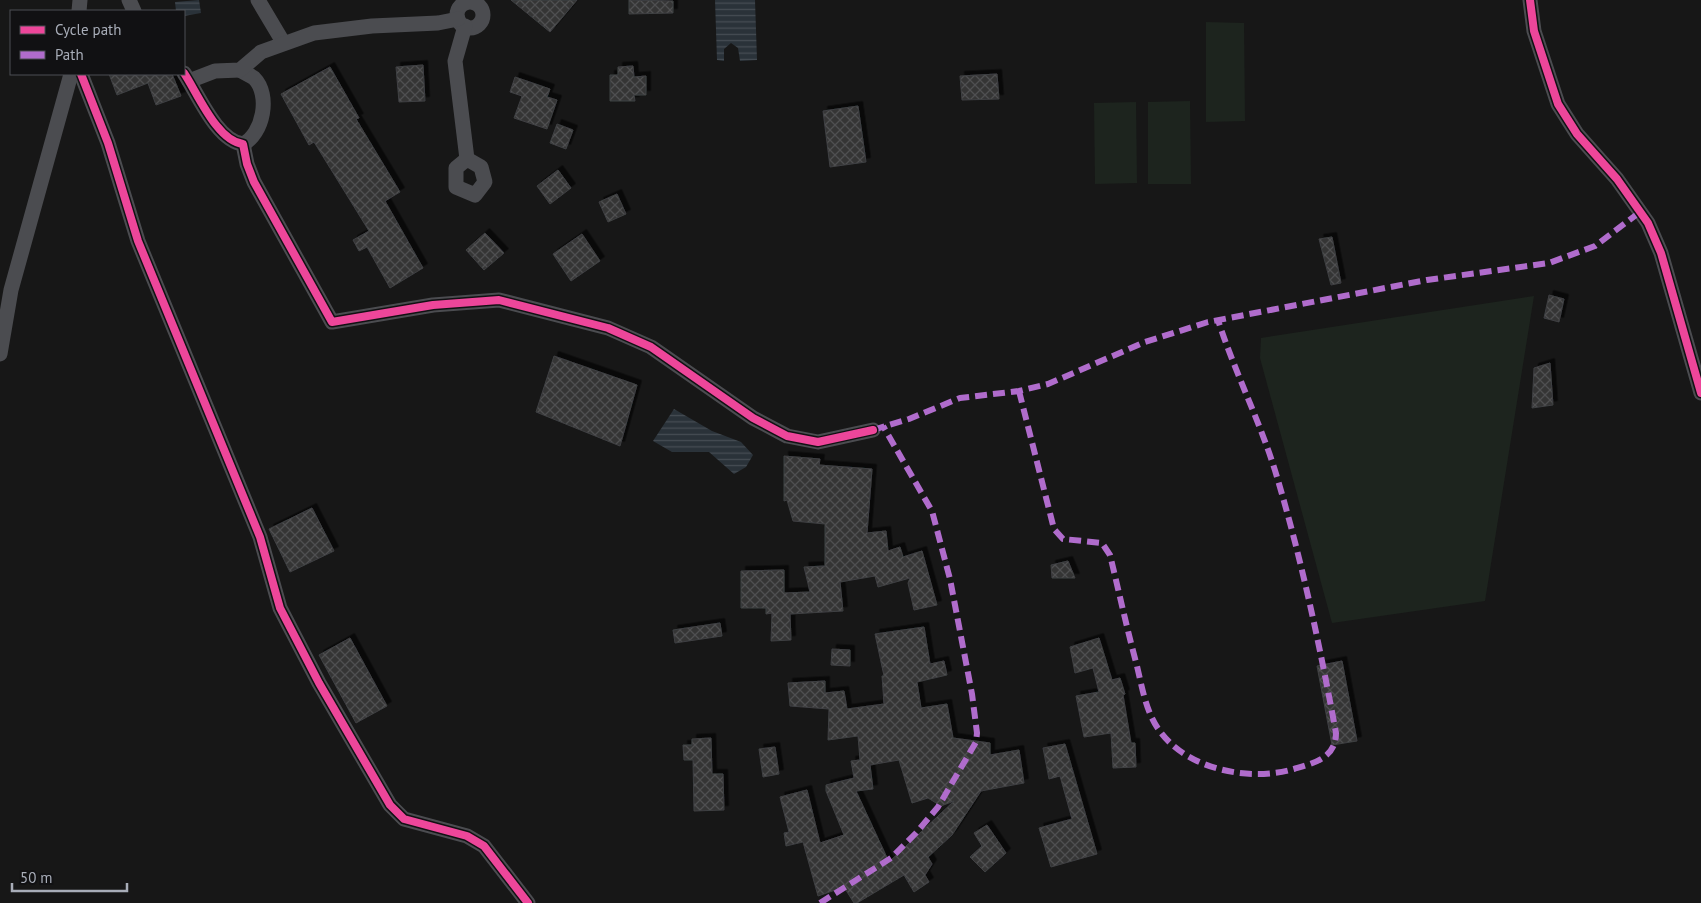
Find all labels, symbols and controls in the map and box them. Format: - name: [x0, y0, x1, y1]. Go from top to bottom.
- legend: [10, 10, 185, 75]
- text: Cycle path: [55, 20, 121, 39]
- text: Path: [55, 45, 84, 64]
- scale bar: [12, 860, 128, 892]
- text: 50 m: [20, 868, 53, 887]

